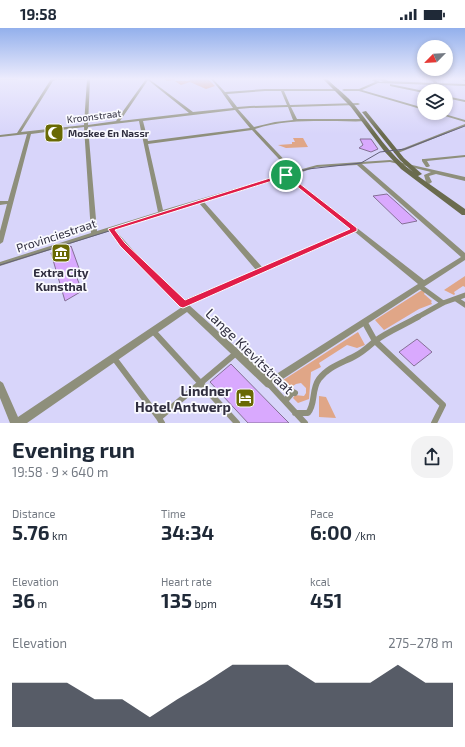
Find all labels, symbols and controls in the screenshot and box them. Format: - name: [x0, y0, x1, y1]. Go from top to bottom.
- text: 19:58: [20, 5, 57, 23]
- north arrow: [417, 40, 453, 76]
- map controls: [417, 40, 453, 120]
- button: layers: [417, 84, 453, 120]
- street label: Kroonstraat: [66, 107, 122, 125]
- mosque icon: Moskee En Nassr: [43, 122, 65, 144]
- place label: Moskee En Nassr: [68, 127, 150, 139]
- pin: [269, 158, 303, 192]
- icon: arrive: [275, 164, 297, 186]
- street label: Provinciestraat: [14, 215, 98, 255]
- museum icon: Extra City Kunsthal: [50, 242, 72, 264]
- place label: Extra City Kunsthal: [33, 265, 89, 293]
- street label: Lange Kievitstraat: [203, 305, 297, 397]
- place label: Lindner Hotel Antwerp: [135, 382, 231, 415]
- hotel icon: Lindner Hotel Antwerp: [234, 387, 256, 409]
- text: Evening run: [12, 436, 135, 462]
- button: share: [411, 436, 453, 478]
- text: 19:58 · 9 × 640 m: [12, 464, 109, 480]
- text: Distance: [12, 507, 55, 520]
- text: Time: [161, 507, 186, 520]
- text: Pace: [310, 507, 334, 520]
- text: 5.76: [12, 520, 50, 544]
- text: 34:34: [161, 520, 214, 544]
- text: 6:00: [310, 520, 352, 544]
- text: km: [50, 529, 67, 542]
- text: /km: [352, 529, 376, 542]
- text: Elevation: [12, 575, 59, 588]
- text: Heart rate: [161, 575, 212, 588]
- text: kcal: [310, 575, 330, 588]
- text: 36: [12, 588, 35, 612]
- text: 135: [161, 588, 192, 612]
- text: 451: [310, 588, 342, 612]
- text: m: [35, 597, 47, 610]
- text: bpm: [192, 597, 217, 610]
- text: Elevation: [12, 635, 67, 651]
- text: 275–278 m: [388, 635, 453, 651]

